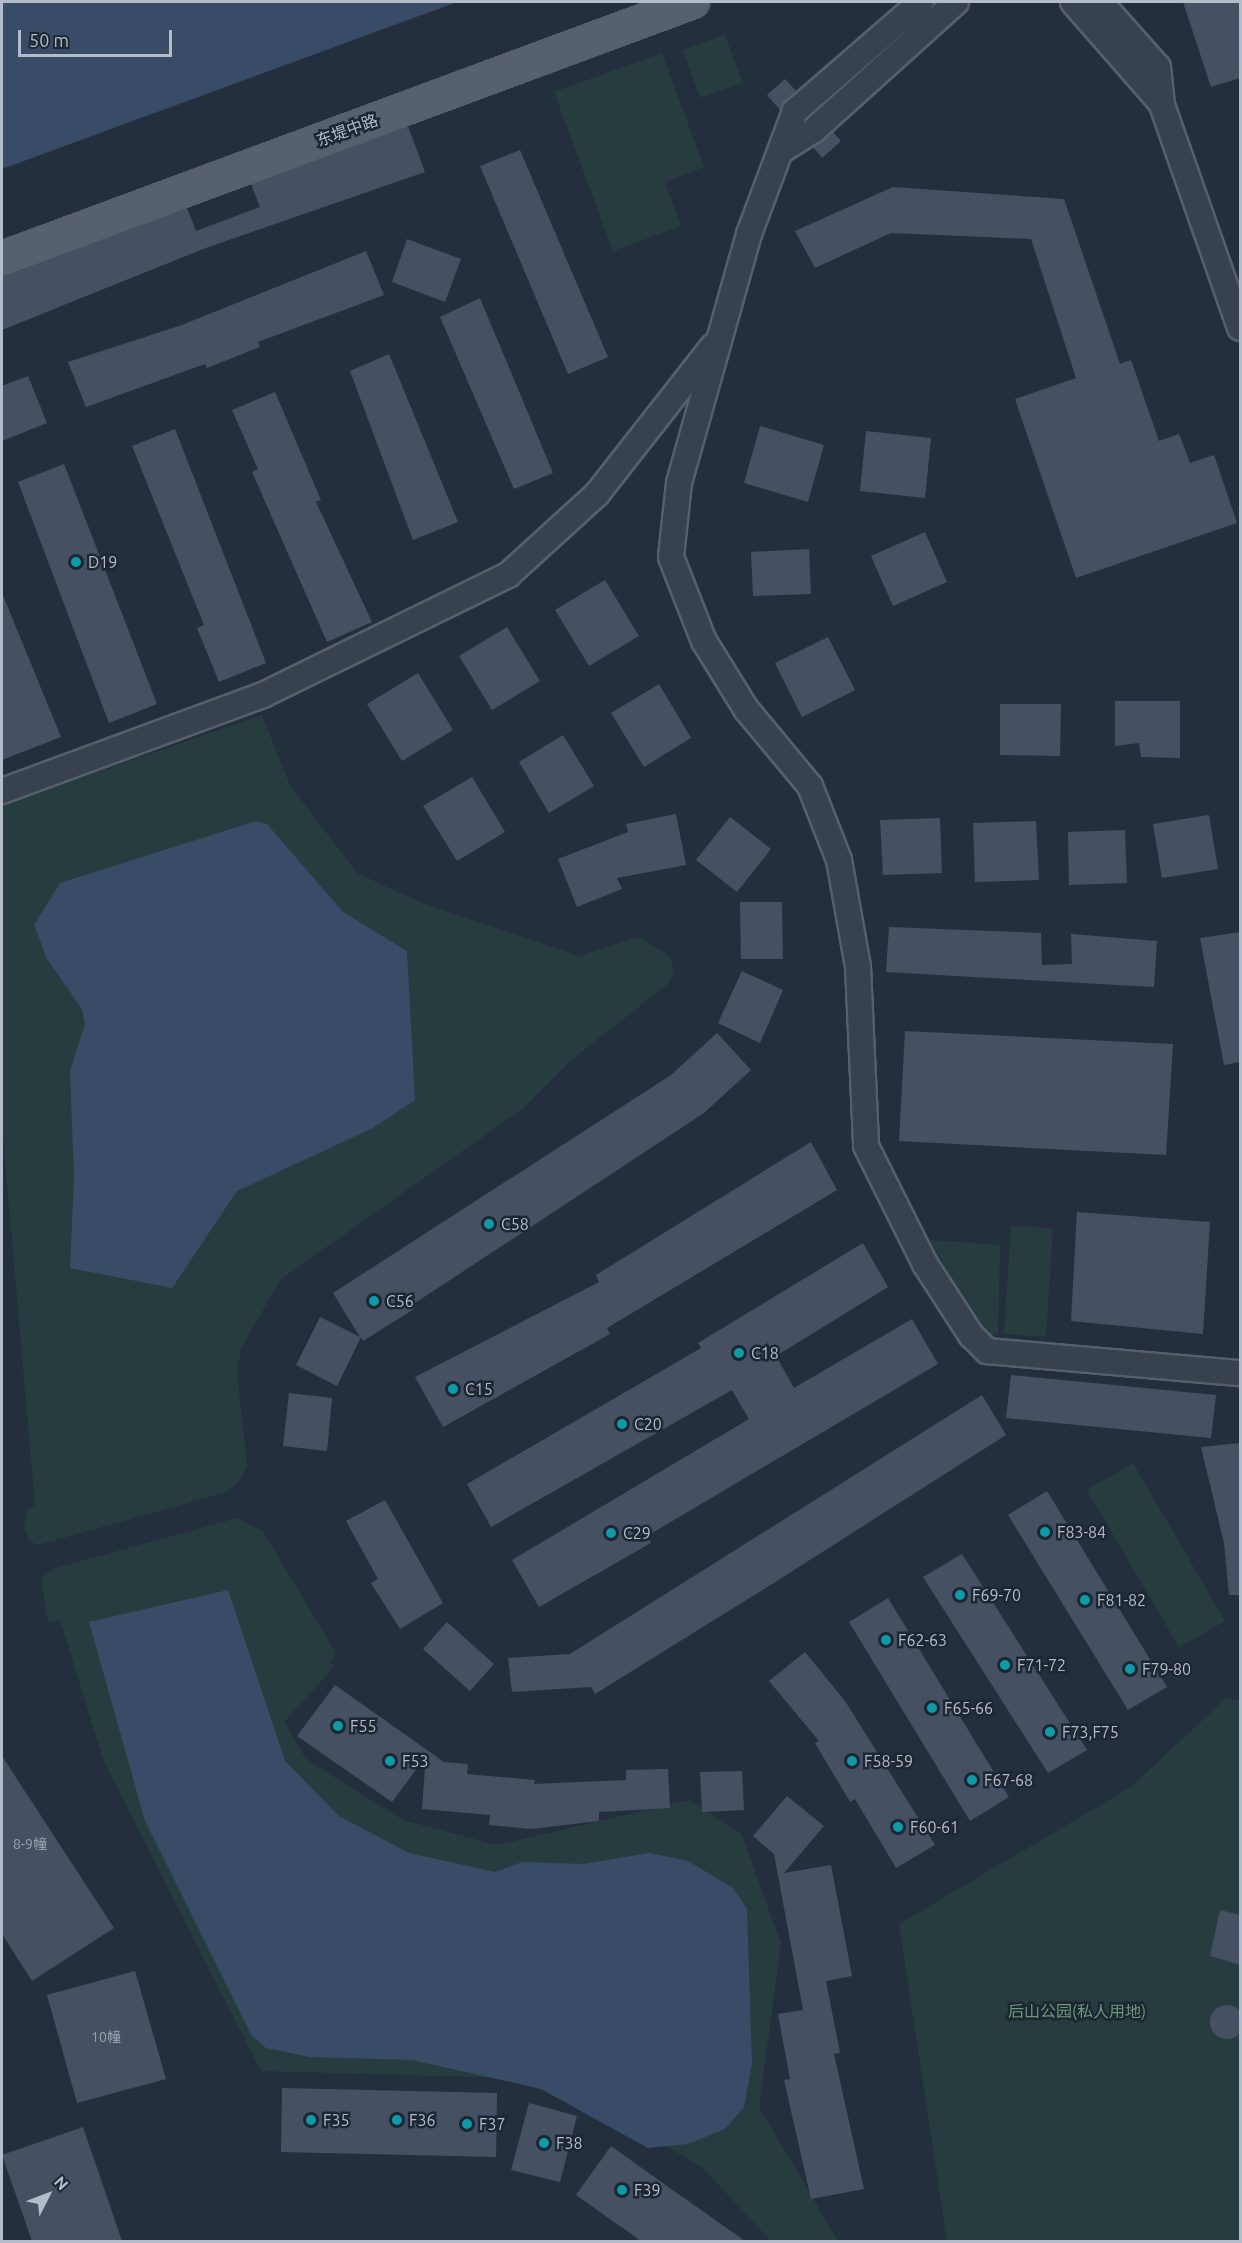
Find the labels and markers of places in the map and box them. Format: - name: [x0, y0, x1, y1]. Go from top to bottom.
- place label: D19: [88, 552, 117, 572]
- marker: D19: [69, 555, 83, 569]
- place label: C58: [501, 1214, 529, 1234]
- marker: C58: [482, 1217, 496, 1231]
- place label: C56: [386, 1291, 414, 1311]
- marker: C56: [367, 1294, 381, 1308]
- place label: C18: [751, 1343, 779, 1363]
- marker: C18: [732, 1346, 746, 1360]
- place label: C15: [465, 1379, 493, 1399]
- marker: C15: [446, 1382, 460, 1396]
- place label: C20: [634, 1414, 662, 1434]
- marker: C20: [615, 1417, 629, 1431]
- place label: F83-84: [1057, 1522, 1106, 1542]
- place label: C29: [623, 1523, 651, 1543]
- marker: F83-84: [1038, 1525, 1052, 1539]
- marker: C29: [604, 1526, 618, 1540]
- place label: F69-70: [972, 1585, 1021, 1605]
- marker: F69-70: [953, 1588, 967, 1602]
- place label: F81-82: [1097, 1590, 1146, 1610]
- marker: F81-82: [1078, 1593, 1092, 1607]
- place label: F62-63: [898, 1630, 947, 1650]
- marker: F62-63: [879, 1633, 893, 1647]
- place label: F71-72: [1017, 1655, 1066, 1675]
- marker: F71-72: [998, 1658, 1012, 1672]
- place label: F79-80: [1142, 1659, 1191, 1679]
- marker: F79-80: [1123, 1662, 1137, 1676]
- place label: F65-66: [944, 1698, 993, 1718]
- marker: F65-66: [925, 1701, 939, 1715]
- place label: F55: [350, 1716, 376, 1736]
- marker: F55: [331, 1719, 345, 1733]
- place label: F73,F75: [1062, 1722, 1119, 1742]
- marker: F73,F75: [1043, 1725, 1057, 1739]
- place label: F53: [402, 1751, 428, 1771]
- place label: F58-59: [864, 1751, 913, 1771]
- marker: F53: [383, 1754, 397, 1768]
- marker: F58-59: [845, 1754, 859, 1768]
- place label: F67-68: [984, 1770, 1033, 1790]
- marker: F67-68: [965, 1773, 979, 1787]
- place label: F60-61: [910, 1817, 959, 1837]
- marker: F60-61: [891, 1820, 905, 1834]
- place label: F35: [323, 2110, 349, 2130]
- place label: F36: [409, 2110, 435, 2130]
- marker: F35: [304, 2113, 318, 2127]
- marker: F36: [390, 2113, 404, 2127]
- place label: F37: [479, 2114, 505, 2134]
- marker: F37: [460, 2117, 474, 2131]
- place label: F38: [556, 2133, 582, 2153]
- marker: F38: [537, 2136, 551, 2150]
- place label: F39: [634, 2180, 660, 2200]
- marker: F39: [615, 2183, 629, 2197]

